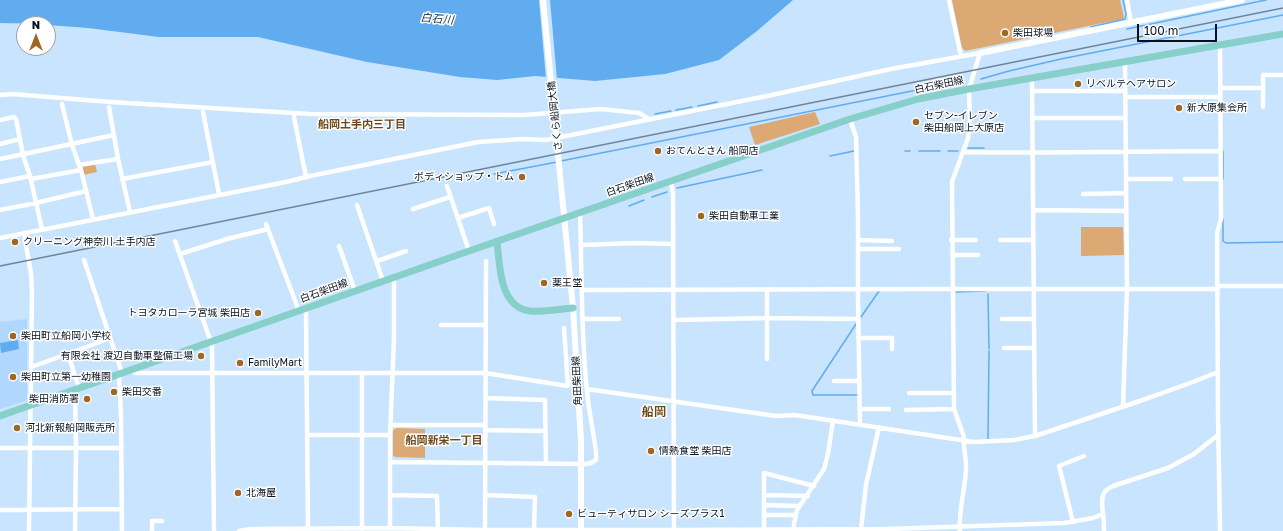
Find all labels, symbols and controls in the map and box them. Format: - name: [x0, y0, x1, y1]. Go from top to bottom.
- water label: 白石川: [420, 11, 454, 27]
- north arrow: [16, 16, 56, 56]
- scale bar: [1139, 16, 1219, 42]
- text: N: [32, 18, 40, 31]
- text: 100 m: [1144, 23, 1178, 38]
- place label: 柴田球場: [1013, 27, 1053, 39]
- marker: 柴田球場: [1000, 28, 1010, 38]
- street label: 白石柴田線: [913, 74, 965, 96]
- place label: リベルテヘアサロン: [1086, 78, 1176, 90]
- marker: リベルテヘアサロン: [1073, 79, 1083, 89]
- street label: さくら船岡大橋: [545, 81, 565, 151]
- place label: 新大原集会所: [1187, 102, 1247, 114]
- marker: 新大原集会所: [1174, 103, 1184, 113]
- place label: セブン-イレブン 柴田船岡上大原店: [924, 110, 1004, 134]
- marker: セブン-イレブン 柴田船岡上大原店: [911, 117, 921, 127]
- district label: 船岡土手内三丁目: [318, 118, 406, 132]
- place label: おてんとさん 船岡店: [666, 145, 758, 157]
- marker: おてんとさん 船岡店: [653, 146, 663, 156]
- place label: ボディショップ・トム: [414, 171, 514, 183]
- street label: 白石柴田線: [604, 171, 656, 199]
- marker: ボディショップ・トム: [517, 172, 527, 182]
- place label: 柴田自動車工業: [709, 210, 779, 222]
- marker: 柴田自動車工業: [696, 211, 706, 221]
- place label: クリーニング神奈川 土手内店: [23, 236, 155, 248]
- marker: クリーニング神奈川 土手内店: [10, 237, 20, 247]
- street label: 白石柴田線: [298, 277, 350, 305]
- place label: 薬王堂: [552, 277, 582, 289]
- marker: 薬王堂: [539, 278, 549, 288]
- place label: トヨタカローラ宮城 柴田店: [128, 307, 250, 319]
- marker: トヨタカローラ宮城 柴田店: [253, 308, 263, 318]
- place label: 柴田町立船岡小学校: [21, 330, 111, 342]
- marker: 柴田町立船岡小学校: [8, 331, 18, 341]
- place label: 有限会社 渡辺自動車整備工場: [61, 350, 193, 362]
- marker: 有限会社 渡辺自動車整備工場: [196, 351, 206, 361]
- street label: 角田柴田線: [570, 356, 584, 406]
- place label: FamilyMart: [248, 357, 302, 369]
- marker: FamilyMart: [235, 358, 245, 368]
- place label: 柴田町立第一幼稚園: [21, 371, 111, 383]
- marker: 柴田町立第一幼稚園: [8, 372, 18, 382]
- place label: 柴田交番: [122, 386, 162, 398]
- marker: 柴田交番: [109, 387, 119, 397]
- place label: 柴田消防署: [29, 393, 79, 405]
- marker: 柴田消防署: [82, 394, 92, 404]
- district label: 船岡: [642, 405, 666, 419]
- place label: 河北新報船岡販売所: [25, 422, 115, 434]
- marker: 河北新報船岡販売所: [12, 423, 22, 433]
- district label: 船岡新栄一丁目: [406, 434, 482, 448]
- place label: 情熱食堂 柴田店: [659, 445, 731, 457]
- marker: 情熱食堂 柴田店: [646, 446, 656, 456]
- place label: 北海屋: [246, 487, 276, 499]
- marker: 北海屋: [233, 488, 243, 498]
- place label: ビューティサロン シーズプラス1: [577, 508, 724, 520]
- marker: ビューティサロン シーズプラス1: [564, 509, 574, 519]

